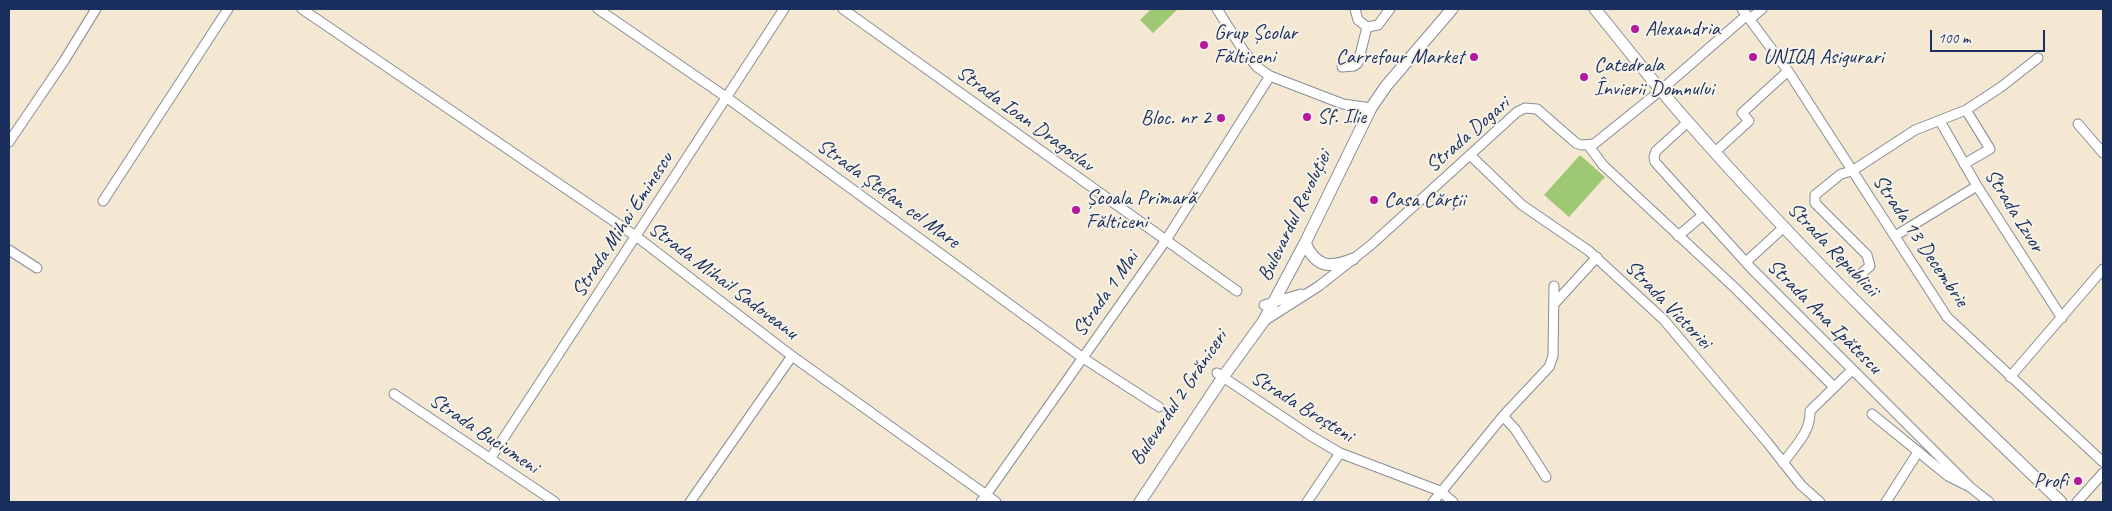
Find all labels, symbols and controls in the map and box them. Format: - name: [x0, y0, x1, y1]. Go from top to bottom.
- place label: Alexandria: [1645, 16, 1720, 42]
- place label: Grup Școlar Fălticeni: [1214, 20, 1297, 70]
- scale bar: [1932, 20, 2047, 52]
- marker: Alexandria: [1629, 23, 1641, 35]
- text: 100 m: [1938, 29, 1970, 48]
- marker: Grup Școlar Fălticeni: [1198, 39, 1210, 51]
- place label: Carrefour Market: [1336, 44, 1464, 70]
- place label: UNIQA Asigurari: [1763, 44, 1884, 70]
- marker: Carrefour Market: [1468, 51, 1480, 63]
- marker: UNIQA Asigurari: [1747, 51, 1759, 63]
- place label: Catedrala Învierii Domnului: [1594, 52, 1714, 102]
- street label: Strada Ioan Dragoslav: [951, 60, 1099, 178]
- marker: Catedrala Învierii Domnului: [1578, 71, 1590, 83]
- street label: Strada Dogari: [1421, 92, 1515, 178]
- place label: Sf. Ilie: [1317, 104, 1366, 130]
- place label: Bloc. nr 2: [1141, 105, 1211, 131]
- marker: Sf. Ilie: [1301, 111, 1313, 123]
- marker: Bloc. nr 2: [1215, 112, 1227, 124]
- street label: Strada Ștefan cel Mare: [812, 134, 964, 254]
- street label: Bulevardul Revoluției: [1253, 147, 1337, 285]
- street label: Strada Mihai Eminescu: [567, 148, 679, 302]
- street label: Strada Izvor: [1979, 165, 2049, 257]
- street label: Strada 13 Decembrie: [1867, 170, 1973, 312]
- place label: Școala Primară Fălticeni: [1086, 185, 1196, 235]
- place label: Casa Cărții: [1384, 187, 1465, 213]
- marker: Casa Cărții: [1368, 194, 1380, 206]
- street label: Strada Republicii: [1782, 198, 1884, 302]
- marker: Școala Primară Fălticeni: [1070, 204, 1082, 216]
- street label: Strada Mihail Sadoveanu: [643, 216, 803, 346]
- street label: Strada 1 Mai: [1067, 246, 1145, 342]
- street label: Strada Ana Ipătescu: [1761, 254, 1887, 380]
- street label: Strada Victoriei: [1619, 255, 1717, 355]
- street label: Bulevardul 2 Grăniceri: [1125, 326, 1233, 470]
- street label: Strada Broșteni: [1246, 366, 1358, 448]
- street label: Strada Buciumeni: [424, 388, 544, 480]
- place label: Profi: [2034, 468, 2068, 494]
- marker: Profi: [2072, 475, 2084, 487]

